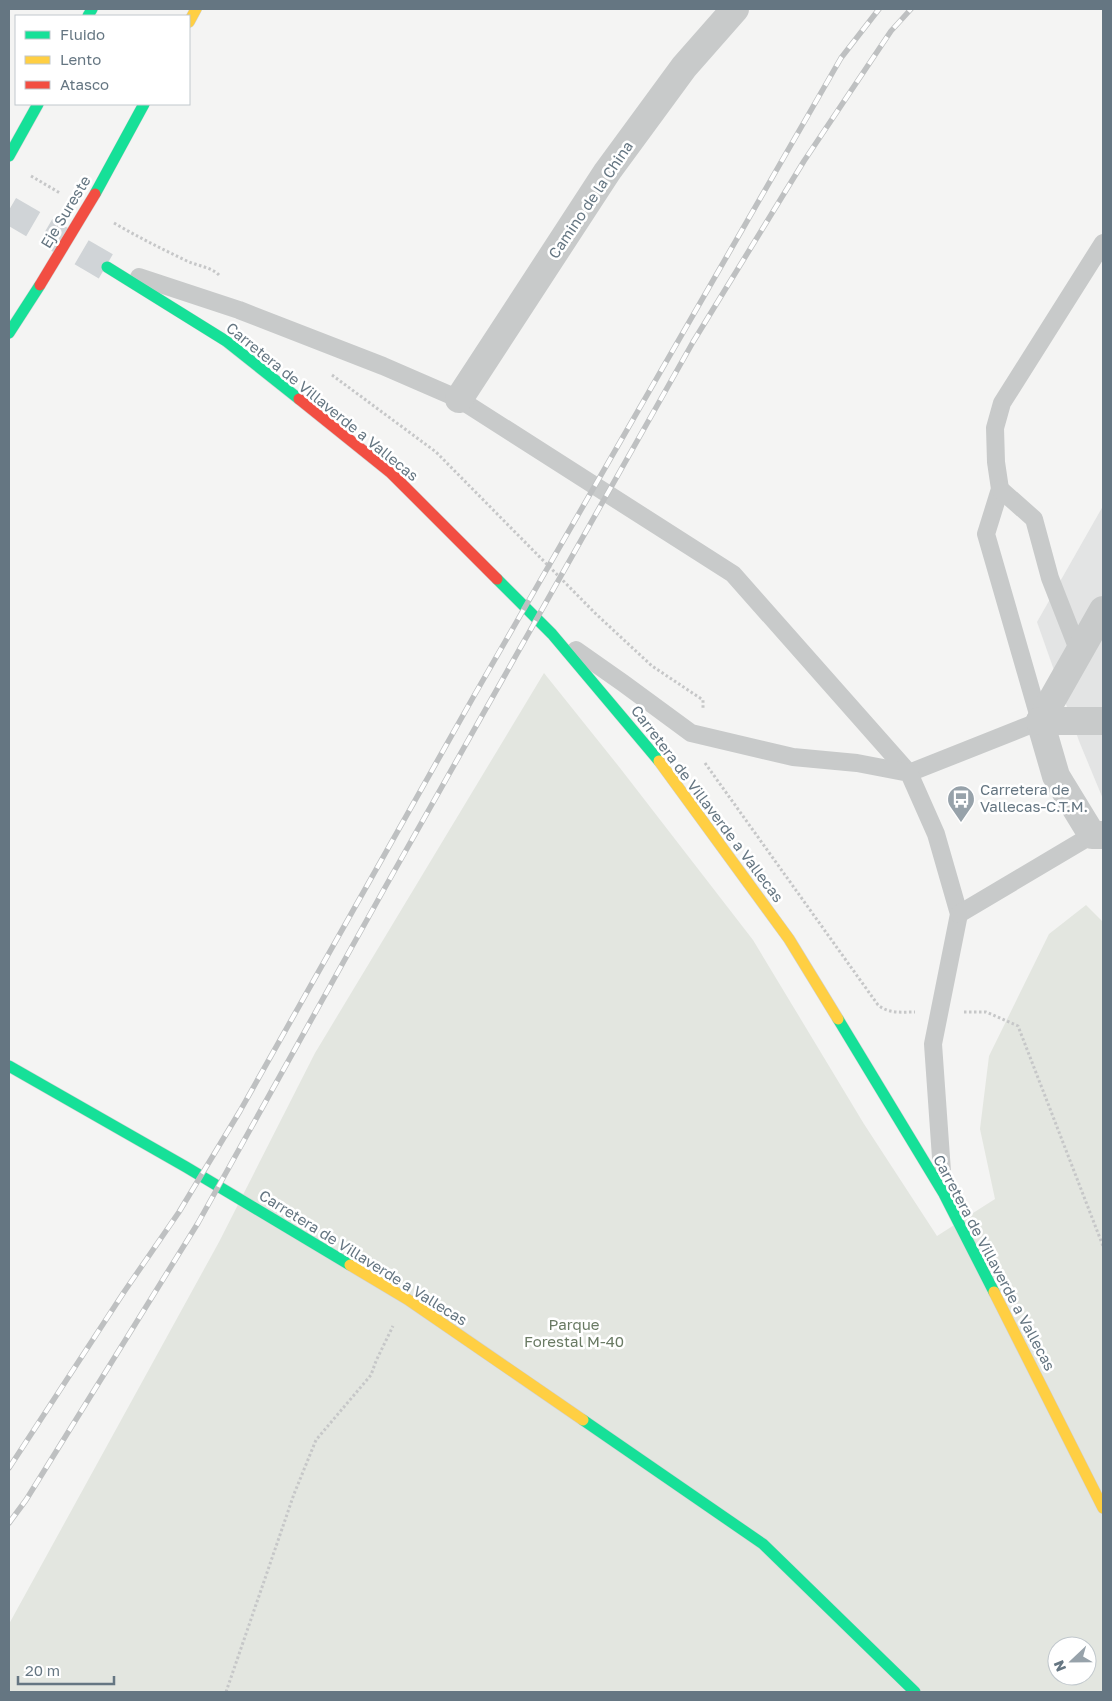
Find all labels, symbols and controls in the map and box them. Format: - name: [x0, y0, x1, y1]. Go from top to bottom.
- legend: [15, 15, 190, 105]
- text: Fluido: [60, 25, 105, 43]
- text: Lento: [60, 50, 101, 68]
- text: Atasco: [60, 75, 109, 93]
- street label: Camino de la China: [544, 137, 636, 262]
- street label: Eje Sureste: [36, 172, 94, 251]
- street label: Carretera de Villaverde a Vallecas: [223, 318, 422, 484]
- street label: Carretera de Villaverde a Vallecas: [628, 701, 788, 905]
- place label: Carretera de Vallecas-C.T.M.: [980, 780, 1088, 815]
- bus stop icon: Carretera de Vallecas-C.T.M.: [946, 784, 976, 823]
- street label: Carretera de Villaverde a Vallecas: [930, 1152, 1060, 1374]
- street label: Carretera de Villaverde a Vallecas: [256, 1185, 471, 1329]
- park label: Parque Forestal M-40: [524, 1315, 624, 1350]
- north arrow: [1047, 1636, 1097, 1686]
- scale bar: [18, 1654, 114, 1686]
- text: N: [1050, 1658, 1069, 1674]
- text: 20 m: [25, 1661, 60, 1679]

